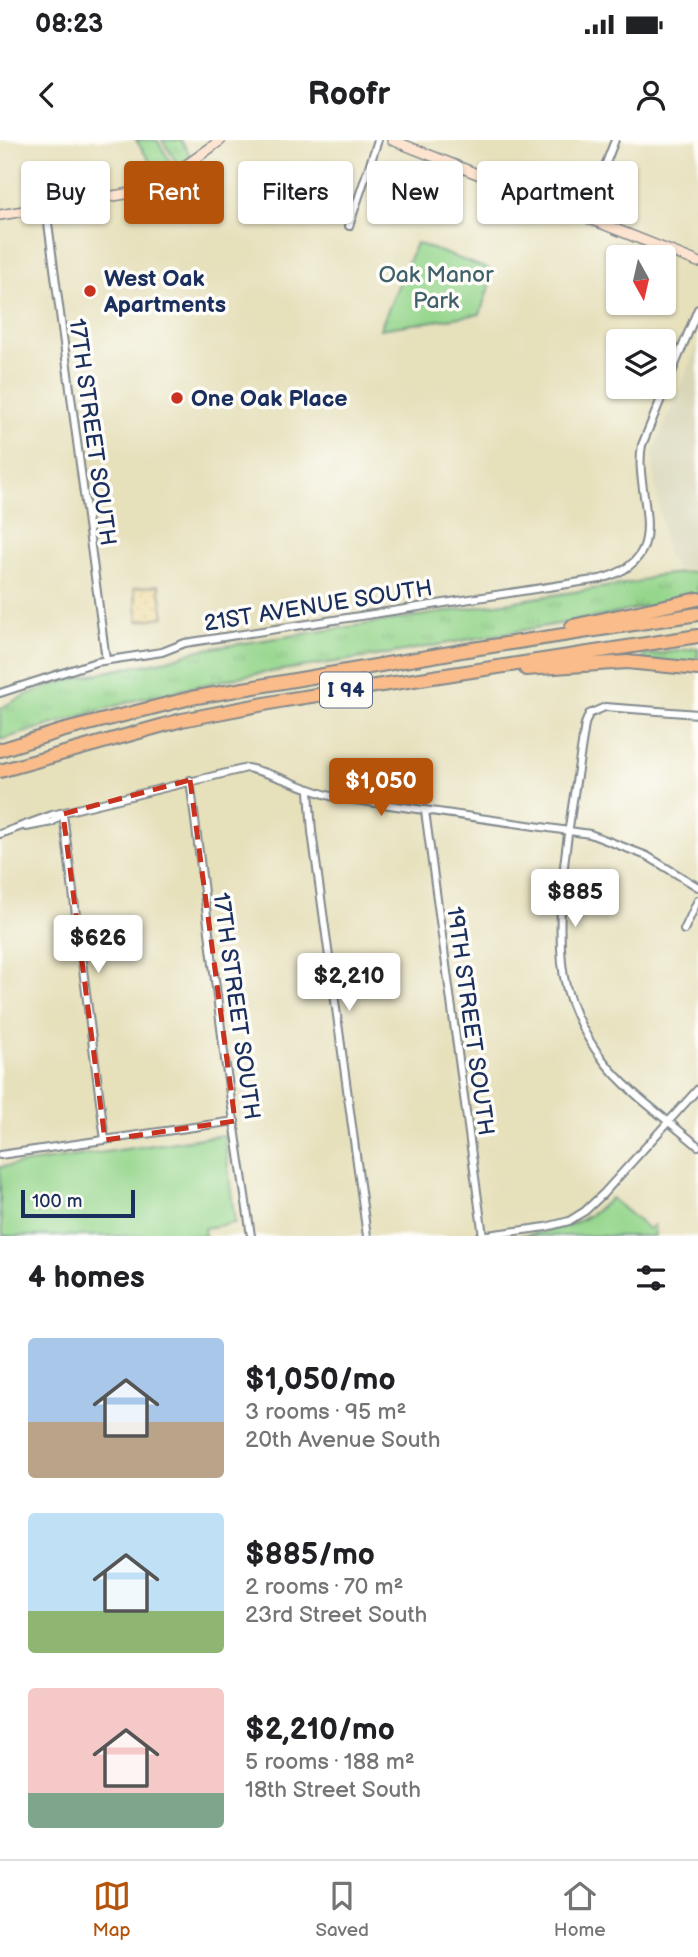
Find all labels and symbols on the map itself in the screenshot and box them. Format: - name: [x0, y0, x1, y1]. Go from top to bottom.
- north arrow: [606, 245, 676, 315]
- park label: Oak Manor Park: [379, 261, 494, 315]
- place label: West Oak Apartments: [103, 265, 226, 319]
- marker: West Oak Apartments: [82, 283, 98, 299]
- street label: 17TH STREET SOUTH: [62, 317, 122, 548]
- place label: One Oak Place: [191, 385, 348, 413]
- marker: One Oak Place: [169, 390, 185, 406]
- street label: 21ST AVENUE SOUTH: [202, 574, 434, 638]
- road number: I 94: [320, 672, 372, 708]
- pin: $1,050: [324, 758, 438, 818]
- pin: $885: [534, 870, 616, 929]
- street label: 17TH STREET SOUTH: [206, 891, 266, 1122]
- street label: 19TH STREET SOUTH: [440, 905, 500, 1137]
- pin: $626: [57, 916, 139, 975]
- pin: $2,210: [292, 954, 406, 1013]
- scale bar: [21, 1187, 135, 1219]

